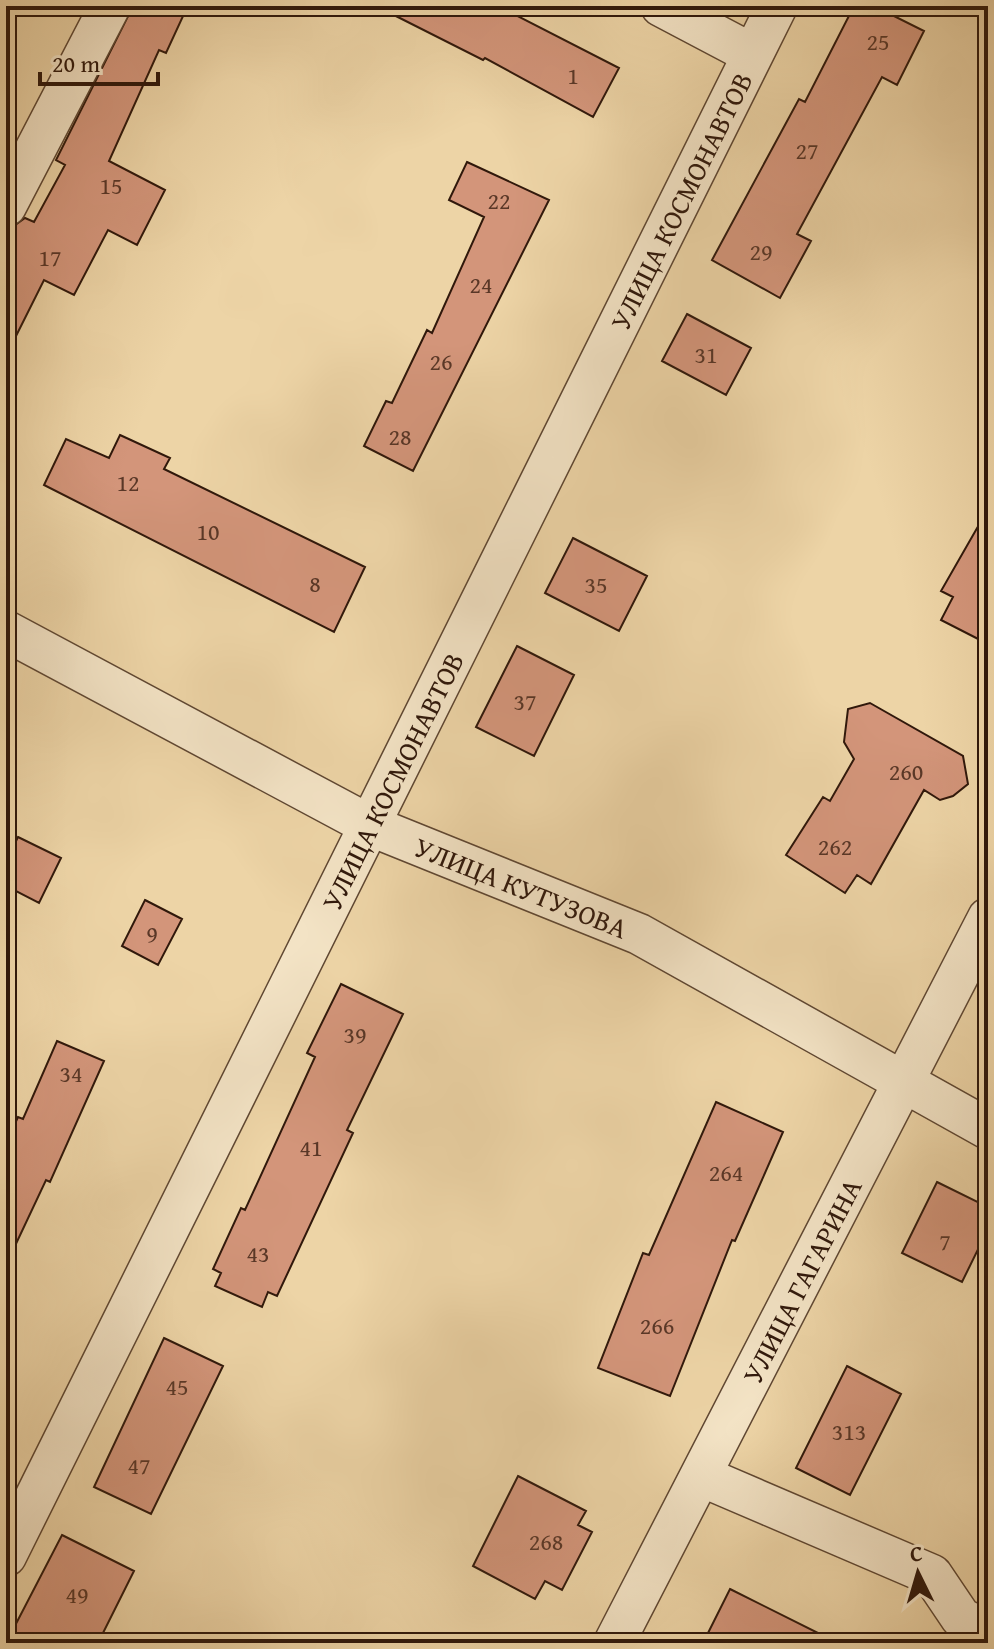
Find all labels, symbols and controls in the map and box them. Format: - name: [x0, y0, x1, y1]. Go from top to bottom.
- house number: 25: [866, 24, 890, 59]
- scale bar: [40, 36, 158, 86]
- text: 20 m: [52, 46, 100, 81]
- house number: 1: [567, 58, 579, 93]
- street label: УЛИЦА КОСМОНАВТОВ: [599, 64, 762, 336]
- house number: 27: [795, 133, 819, 168]
- house number: 15: [99, 168, 123, 203]
- house number: 22: [487, 183, 511, 218]
- house number: 29: [749, 234, 773, 269]
- house number: 17: [38, 240, 62, 275]
- house number: 24: [469, 267, 493, 302]
- house number: 31: [694, 337, 718, 372]
- house number: 26: [429, 344, 453, 379]
- house number: 28: [388, 419, 412, 454]
- house number: 12: [116, 465, 140, 500]
- house number: 10: [196, 514, 220, 549]
- house number: 8: [309, 566, 321, 601]
- house number: 35: [584, 567, 608, 602]
- street label: УЛИЦА КОСМОНАВТОВ: [310, 645, 473, 917]
- house number: 37: [513, 684, 537, 719]
- house number: 260: [889, 754, 923, 789]
- street label: УЛИЦА КУТУЗОВА: [409, 825, 634, 948]
- house number: 262: [818, 829, 852, 864]
- house number: 9: [146, 916, 158, 951]
- house number: 39: [343, 1017, 367, 1052]
- house number: 34: [59, 1056, 83, 1091]
- house number: 41: [299, 1130, 323, 1165]
- house number: 264: [709, 1155, 743, 1190]
- street label: УЛИЦА ГАГАРИНА: [731, 1171, 871, 1390]
- house number: 7: [939, 1224, 951, 1259]
- house number: 43: [246, 1236, 270, 1271]
- house number: 266: [640, 1308, 674, 1343]
- house number: 45: [165, 1369, 189, 1404]
- house number: 313: [832, 1414, 866, 1449]
- house number: 47: [127, 1448, 151, 1483]
- house number: 268: [529, 1524, 563, 1559]
- north arrow: [878, 1533, 958, 1613]
- text: С: [909, 1537, 924, 1570]
- house number: 49: [65, 1577, 89, 1612]

